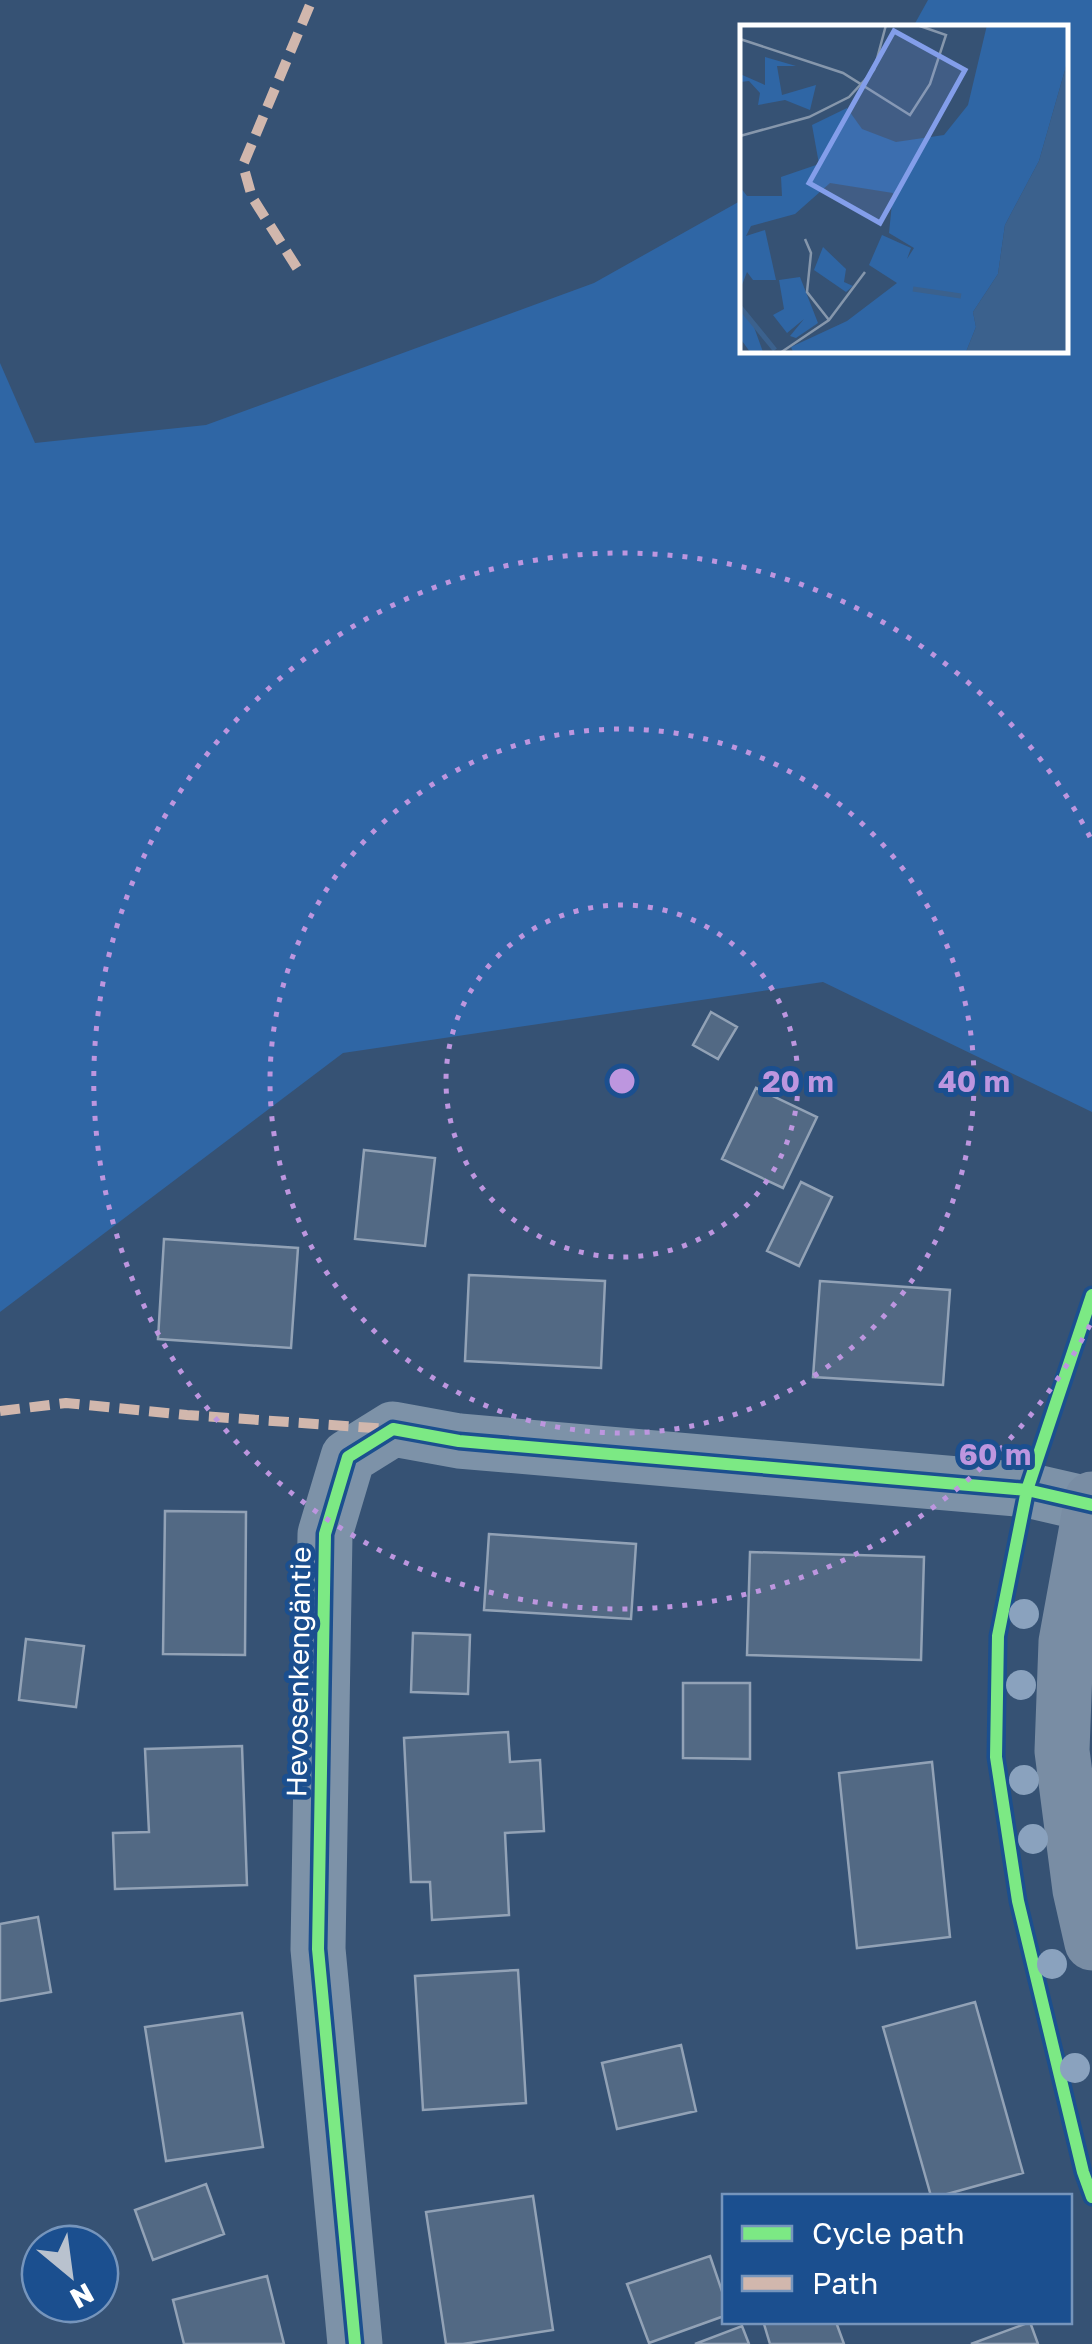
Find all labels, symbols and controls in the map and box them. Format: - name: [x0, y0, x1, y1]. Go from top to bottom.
- inset map: [740, 25, 1067, 352]
- centre of rings: [604, 1063, 640, 1099]
- text: 20 m: [762, 1063, 834, 1099]
- text: 40 m: [938, 1063, 1010, 1099]
- text: 60 m: [959, 1436, 1031, 1472]
- street label: Hevosenkengäntie: [279, 1546, 317, 1798]
- legend: [722, 2194, 1072, 2324]
- text: Cycle path: [812, 2215, 965, 2251]
- north arrow: [20, 2224, 120, 2324]
- text: Path: [812, 2265, 878, 2301]
- text: N: [65, 2277, 100, 2316]

